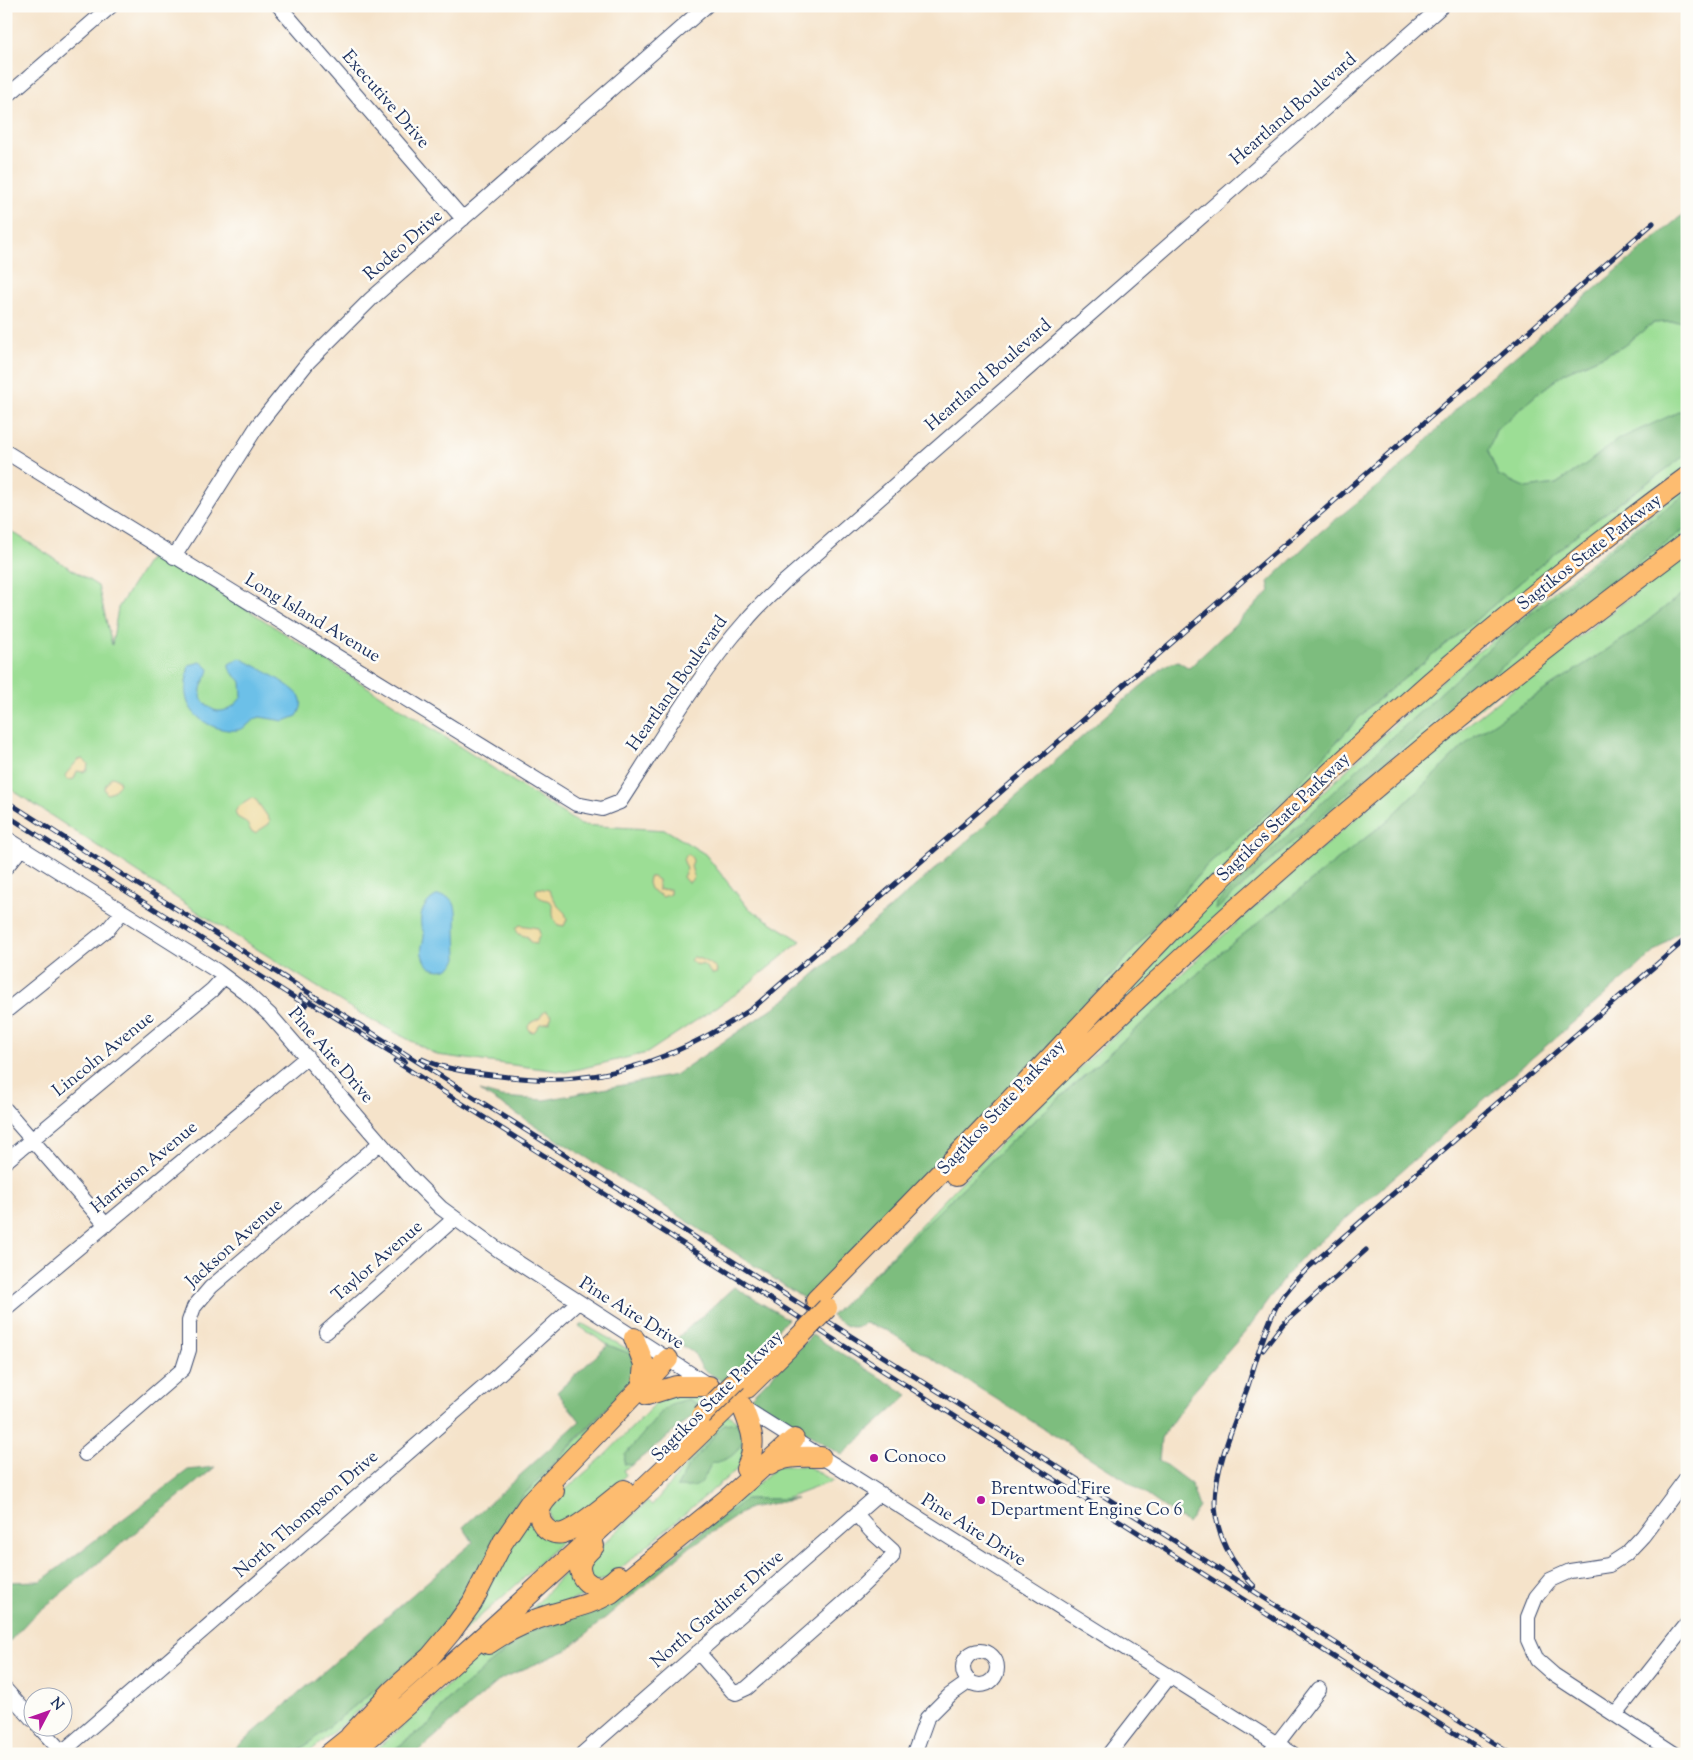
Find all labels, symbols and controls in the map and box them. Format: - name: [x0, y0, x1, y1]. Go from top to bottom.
- street label: Executive Drive: [335, 45, 435, 155]
- street label: Heartland Boulevard: [1225, 48, 1363, 172]
- street label: Rodeo Drive: [359, 204, 449, 288]
- street label: Heartland Boulevard: [920, 314, 1058, 438]
- street label: Sagtikos State Parkway: [1512, 488, 1668, 618]
- street label: Long Island Avenue: [239, 568, 385, 670]
- street label: Heartland Boulevard: [621, 611, 735, 757]
- street label: Sagtikos State Parkway: [1211, 747, 1357, 889]
- street label: Pine Aire Drive: [281, 1002, 379, 1110]
- street label: Lincoln Avenue: [48, 1006, 160, 1104]
- street label: Sagtikos State Parkway: [932, 1034, 1072, 1182]
- street label: Harrison Avenue: [86, 1115, 204, 1221]
- street label: Jackson Avenue: [180, 1193, 289, 1295]
- street label: Taylor Avenue: [327, 1215, 429, 1309]
- street label: Pine Aire Drive: [573, 1271, 689, 1357]
- street label: Sagtikos State Parkway: [646, 1325, 790, 1469]
- street label: North Thompson Drive: [229, 1445, 385, 1585]
- place label: Conoco: [884, 1445, 946, 1471]
- marker: Conoco: [868, 1452, 880, 1464]
- place label: Brentwood Fire Department Engine Co 6: [991, 1477, 1183, 1524]
- street label: Pine Aire Drive: [915, 1488, 1031, 1574]
- marker: Brentwood Fire Department Engine Co 6: [975, 1494, 987, 1506]
- street label: North Gardiner Drive: [646, 1545, 790, 1675]
- north arrow: [22, 1688, 72, 1738]
- text: N: [45, 1694, 68, 1716]

